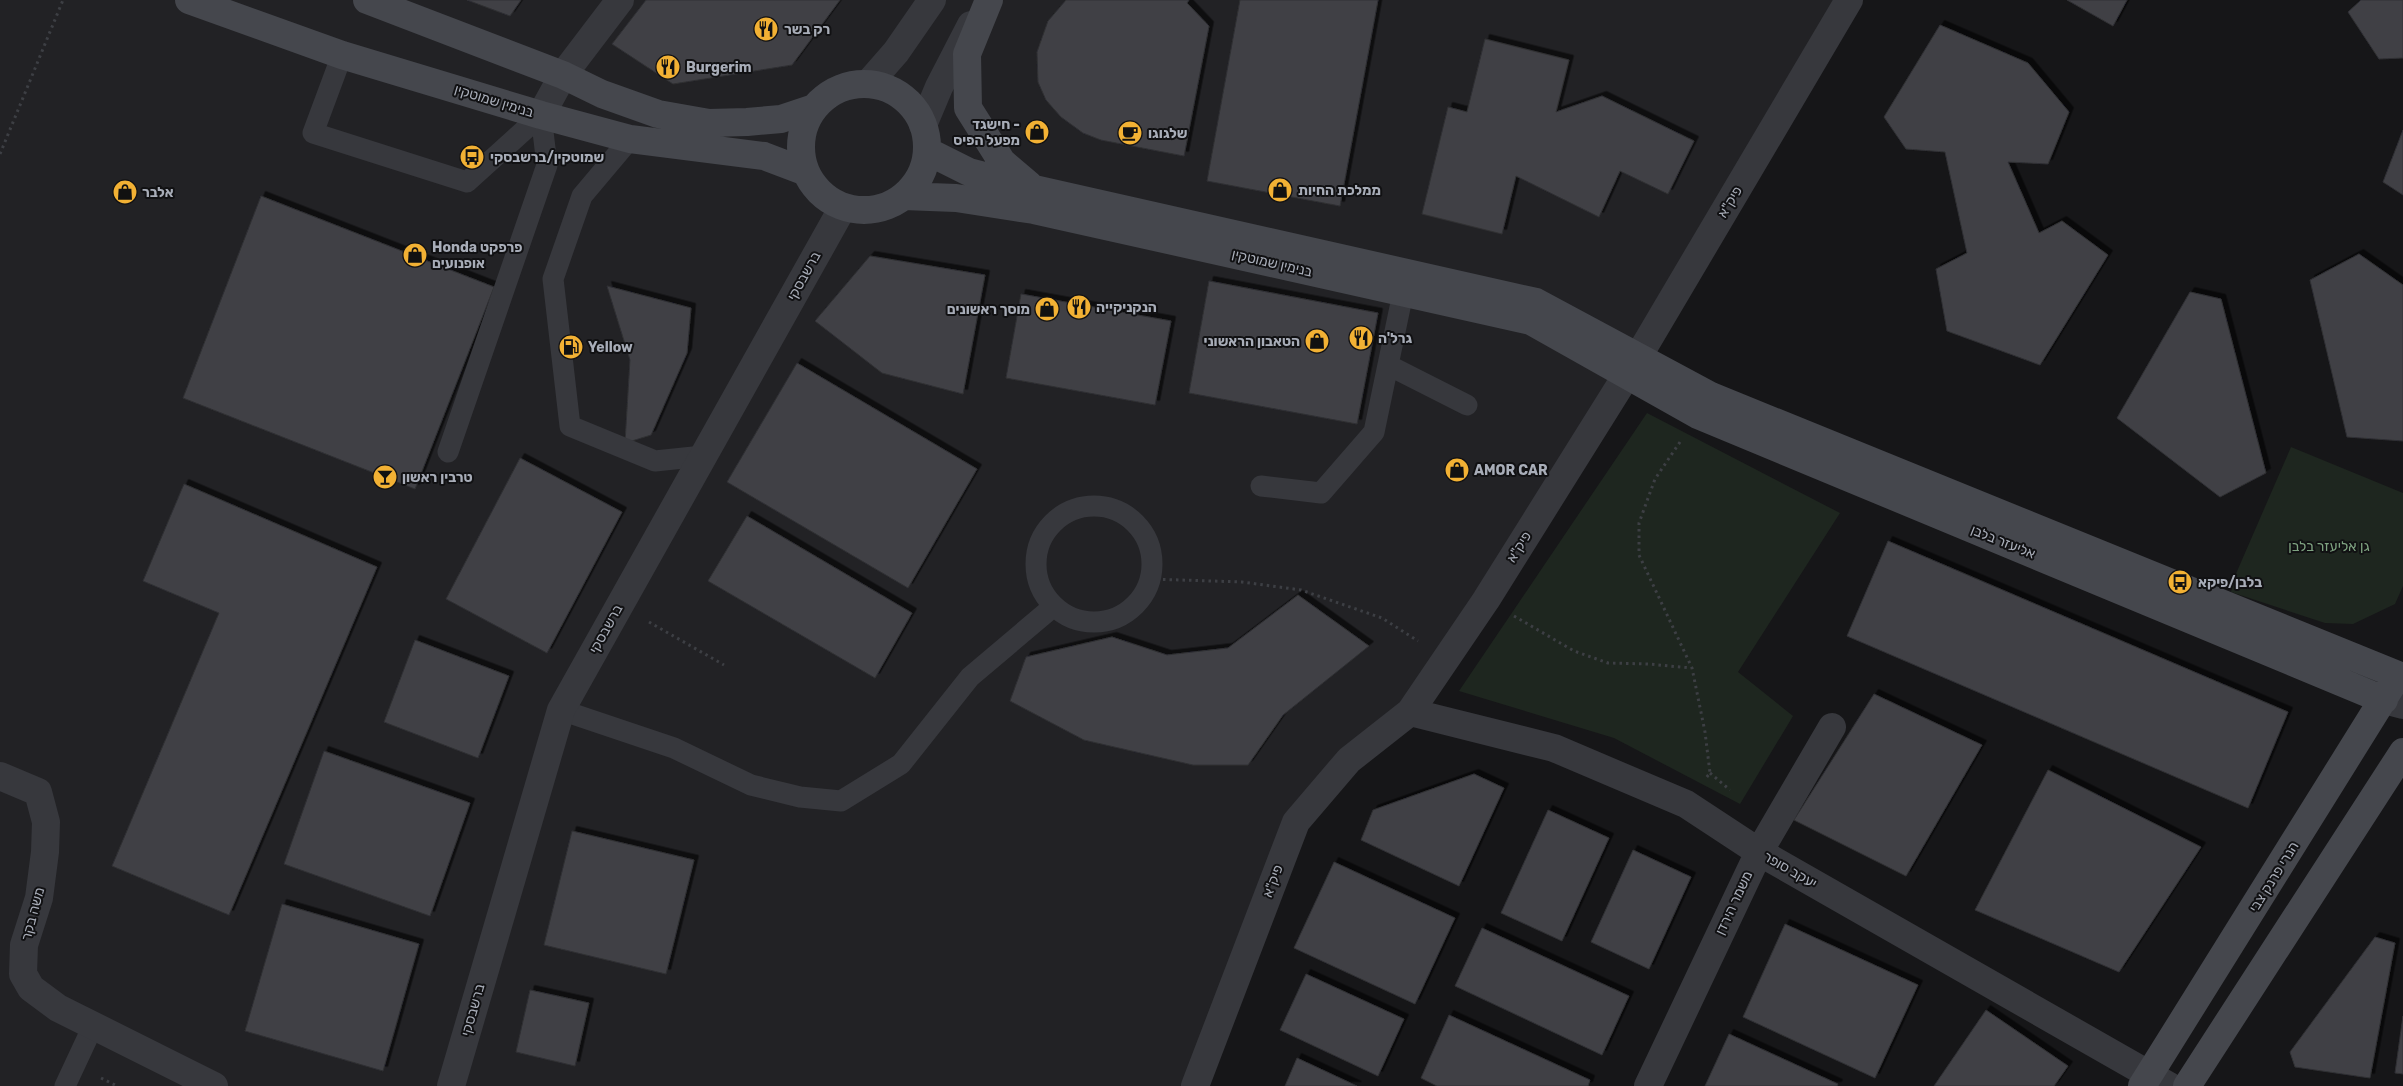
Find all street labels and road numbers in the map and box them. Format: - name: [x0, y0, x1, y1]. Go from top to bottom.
- street label: בנימין שמוטקין: [452, 81, 536, 121]
- street label: פיק"א: [1714, 183, 1746, 221]
- street label: בנימין שמוטקין: [1230, 246, 1314, 281]
- street label: ברשבסקי: [784, 248, 825, 304]
- street label: אליעזר בלבן: [1968, 521, 2038, 563]
- street label: פיק"א: [1503, 528, 1535, 566]
- street label: ברשבסקי: [586, 601, 627, 657]
- street label: הנרי פרנק צבי: [2246, 839, 2302, 915]
- street label: יעקב סופר: [1760, 848, 1820, 892]
- street label: פיק"א: [1259, 862, 1287, 900]
- street label: משמר הירדן: [1712, 868, 1756, 938]
- street label: משה בקר: [18, 885, 48, 943]
- street label: ברשבסקי: [457, 982, 489, 1038]

